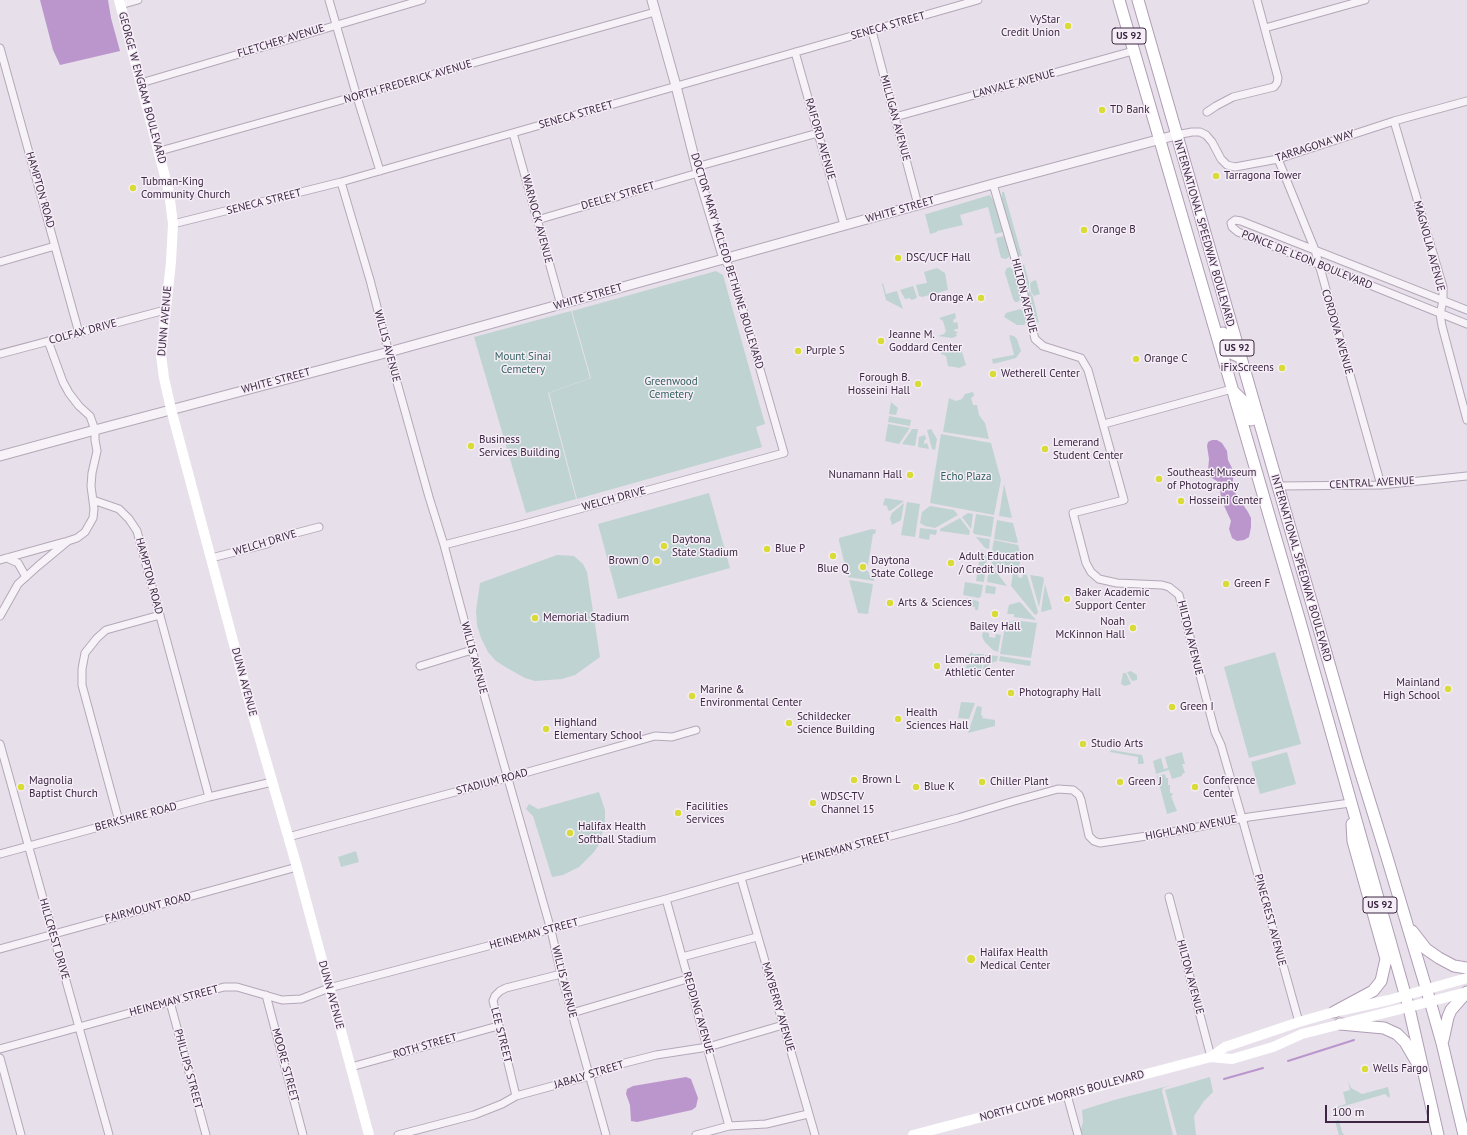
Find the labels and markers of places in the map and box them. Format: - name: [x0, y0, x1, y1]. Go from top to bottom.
- place label: VyStar Credit Union: [1001, 13, 1060, 39]
- marker: VyStar Credit Union: [1063, 21, 1073, 31]
- place label: TD Bank: [1110, 103, 1149, 117]
- marker: TD Bank: [1097, 105, 1107, 115]
- place label: Tarragona Tower: [1224, 169, 1301, 183]
- marker: Tarragona Tower: [1211, 171, 1221, 181]
- place label: Tubman-King Community Church: [141, 175, 230, 201]
- marker: Tubman-King Community Church: [128, 183, 138, 193]
- place label: Orange B: [1092, 223, 1136, 237]
- marker: Orange B: [1079, 225, 1089, 235]
- place label: DSC/UCF Hall: [906, 251, 971, 265]
- marker: DSC/UCF Hall: [893, 253, 903, 263]
- place label: Orange A: [929, 291, 973, 305]
- marker: Orange A: [976, 293, 986, 303]
- place label: Jeanne M. Goddard Center: [889, 328, 962, 354]
- marker: Jeanne M. Goddard Center: [876, 336, 886, 346]
- place label: Purple S: [806, 344, 845, 358]
- marker: Purple S: [793, 346, 803, 356]
- place label: Orange C: [1144, 352, 1187, 366]
- marker: Orange C: [1131, 354, 1141, 364]
- place label: iFixScreens: [1221, 361, 1274, 375]
- marker: iFixScreens: [1277, 363, 1287, 373]
- place label: Wetherell Center: [1001, 367, 1080, 381]
- marker: Wetherell Center: [988, 369, 998, 379]
- place label: Forough B. Hosseini Hall: [848, 371, 910, 397]
- marker: Forough B. Hosseini Hall: [913, 379, 923, 389]
- place label: Business Services Building: [479, 433, 560, 459]
- place label: Lemerand Student Center: [1053, 436, 1123, 462]
- marker: Business Services Building: [466, 441, 476, 451]
- marker: Lemerand Student Center: [1040, 444, 1050, 454]
- place label: Southeast Museum of Photography: [1167, 466, 1256, 492]
- place label: Nunamann Hall: [829, 468, 902, 482]
- marker: Nunamann Hall: [905, 470, 915, 480]
- marker: Southeast Museum of Photography: [1154, 474, 1164, 484]
- place label: Hosseini Center: [1189, 494, 1262, 508]
- marker: Hosseini Center: [1176, 496, 1186, 506]
- place label: Daytona State Stadium: [672, 533, 738, 559]
- marker: Daytona State Stadium: [659, 541, 669, 551]
- place label: Blue P: [775, 542, 805, 556]
- marker: Blue P: [762, 544, 772, 554]
- place label: Adult Education / Credit Union: [959, 550, 1034, 576]
- marker: Blue Q: [828, 551, 838, 561]
- place label: Brown O: [608, 554, 649, 568]
- place label: Daytona State College: [871, 554, 933, 580]
- marker: Brown O: [652, 556, 662, 566]
- marker: Adult Education / Credit Union: [946, 558, 956, 568]
- place label: Blue Q: [817, 562, 849, 576]
- marker: Daytona State College: [858, 562, 868, 572]
- place label: Green F: [1234, 577, 1270, 591]
- marker: Green F: [1221, 579, 1231, 589]
- place label: Baker Academic Support Center: [1075, 586, 1149, 612]
- marker: Baker Academic Support Center: [1062, 594, 1072, 604]
- place label: Arts & Sciences: [898, 596, 972, 610]
- marker: Arts & Sciences: [885, 598, 895, 608]
- marker: Bailey Hall: [990, 609, 1000, 619]
- place label: Memorial Stadium: [543, 611, 629, 625]
- marker: Memorial Stadium: [530, 613, 540, 623]
- place label: Noah McKinnon Hall: [1056, 615, 1125, 641]
- place label: Bailey Hall: [970, 620, 1020, 634]
- marker: Noah McKinnon Hall: [1128, 623, 1138, 633]
- place label: Lemerand Athletic Center: [945, 653, 1015, 679]
- marker: Lemerand Athletic Center: [932, 661, 942, 671]
- place label: Mainland High School: [1383, 676, 1440, 702]
- place label: Marine & Environmental Center: [700, 683, 802, 709]
- marker: Mainland High School: [1443, 684, 1453, 694]
- place label: Photography Hall: [1019, 686, 1101, 700]
- marker: Photography Hall: [1006, 688, 1016, 698]
- marker: Marine & Environmental Center: [687, 691, 697, 701]
- place label: Green I: [1180, 700, 1214, 714]
- marker: Green I: [1167, 702, 1177, 712]
- place label: Health Sciences Hall: [906, 706, 968, 732]
- place label: Schildecker Science Building: [797, 710, 875, 736]
- marker: Health Sciences Hall: [893, 714, 903, 724]
- place label: Highland Elementary School: [554, 716, 642, 742]
- marker: Schildecker Science Building: [784, 718, 794, 728]
- marker: Highland Elementary School: [541, 724, 551, 734]
- place label: Studio Arts: [1091, 737, 1143, 751]
- marker: Studio Arts: [1078, 739, 1088, 749]
- place label: Brown L: [862, 773, 901, 787]
- place label: Magnolia Baptist Church: [29, 774, 98, 800]
- place label: Conference Center: [1203, 774, 1255, 800]
- marker: Brown L: [849, 775, 859, 785]
- place label: Chiller Plant: [990, 775, 1048, 789]
- place label: Green J: [1128, 775, 1162, 789]
- marker: Chiller Plant: [977, 777, 987, 787]
- marker: Green J: [1115, 777, 1125, 787]
- place label: Blue K: [924, 780, 955, 794]
- marker: Magnolia Baptist Church: [16, 782, 26, 792]
- marker: Blue K: [911, 782, 921, 792]
- marker: Conference Center: [1190, 782, 1200, 792]
- place label: WDSC-TV Channel 15: [821, 790, 875, 816]
- marker: WDSC-TV Channel 15: [808, 798, 818, 808]
- place label: Facilities Services: [686, 800, 728, 826]
- marker: Facilities Services: [673, 808, 683, 818]
- place label: Halifax Health Softball Stadium: [578, 820, 656, 846]
- marker: Halifax Health Softball Stadium: [565, 828, 575, 838]
- place label: Halifax Health Medical Center: [980, 946, 1050, 972]
- marker: Halifax Health Medical Center: [965, 953, 977, 965]
- place label: Wells Fargo: [1373, 1062, 1428, 1076]
- marker: Wells Fargo: [1360, 1064, 1370, 1074]

